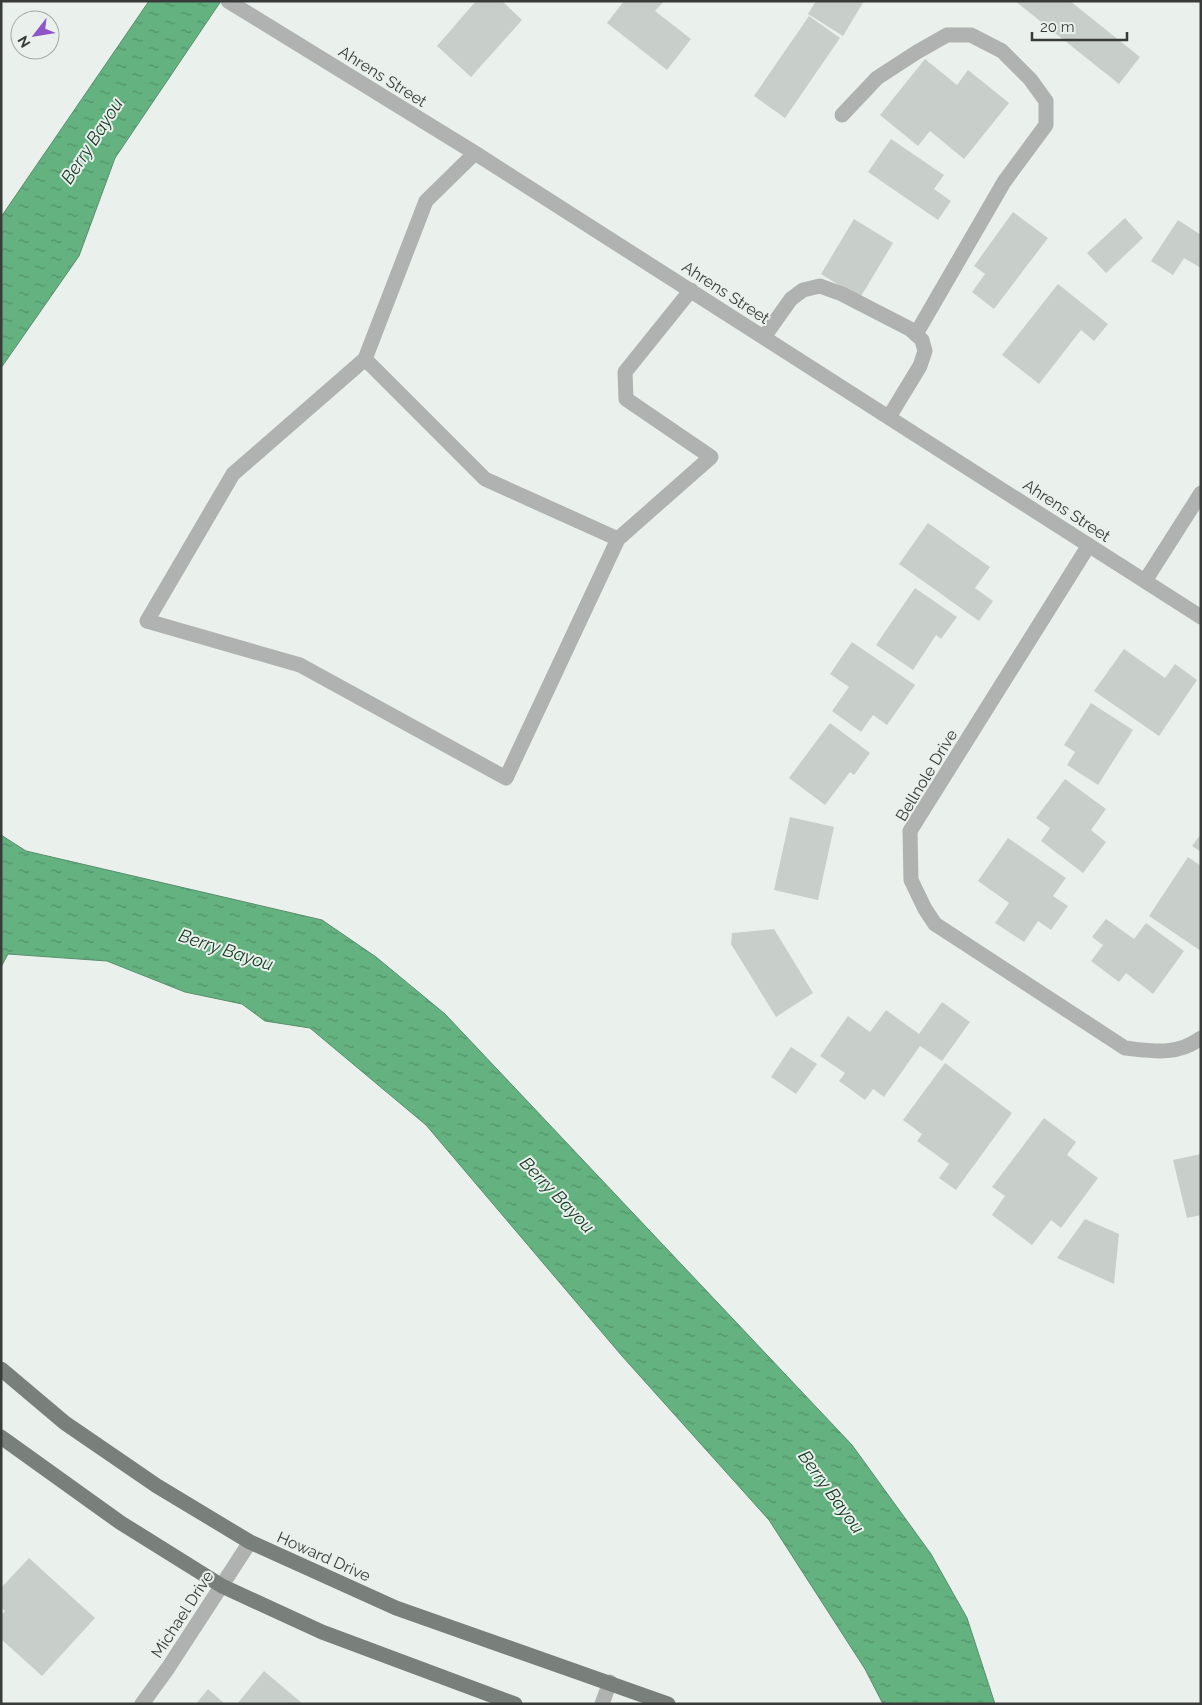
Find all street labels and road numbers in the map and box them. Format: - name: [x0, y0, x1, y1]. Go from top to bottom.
- street label: Ahrens Street: [335, 42, 431, 111]
- street label: Ahrens Street: [678, 257, 774, 328]
- street label: Ahrens Street: [1019, 475, 1115, 546]
- street label: Bellnole Drive: [892, 726, 961, 825]
- street label: Howard Drive: [274, 1527, 373, 1585]
- street label: Michael Drive: [147, 1567, 218, 1661]

